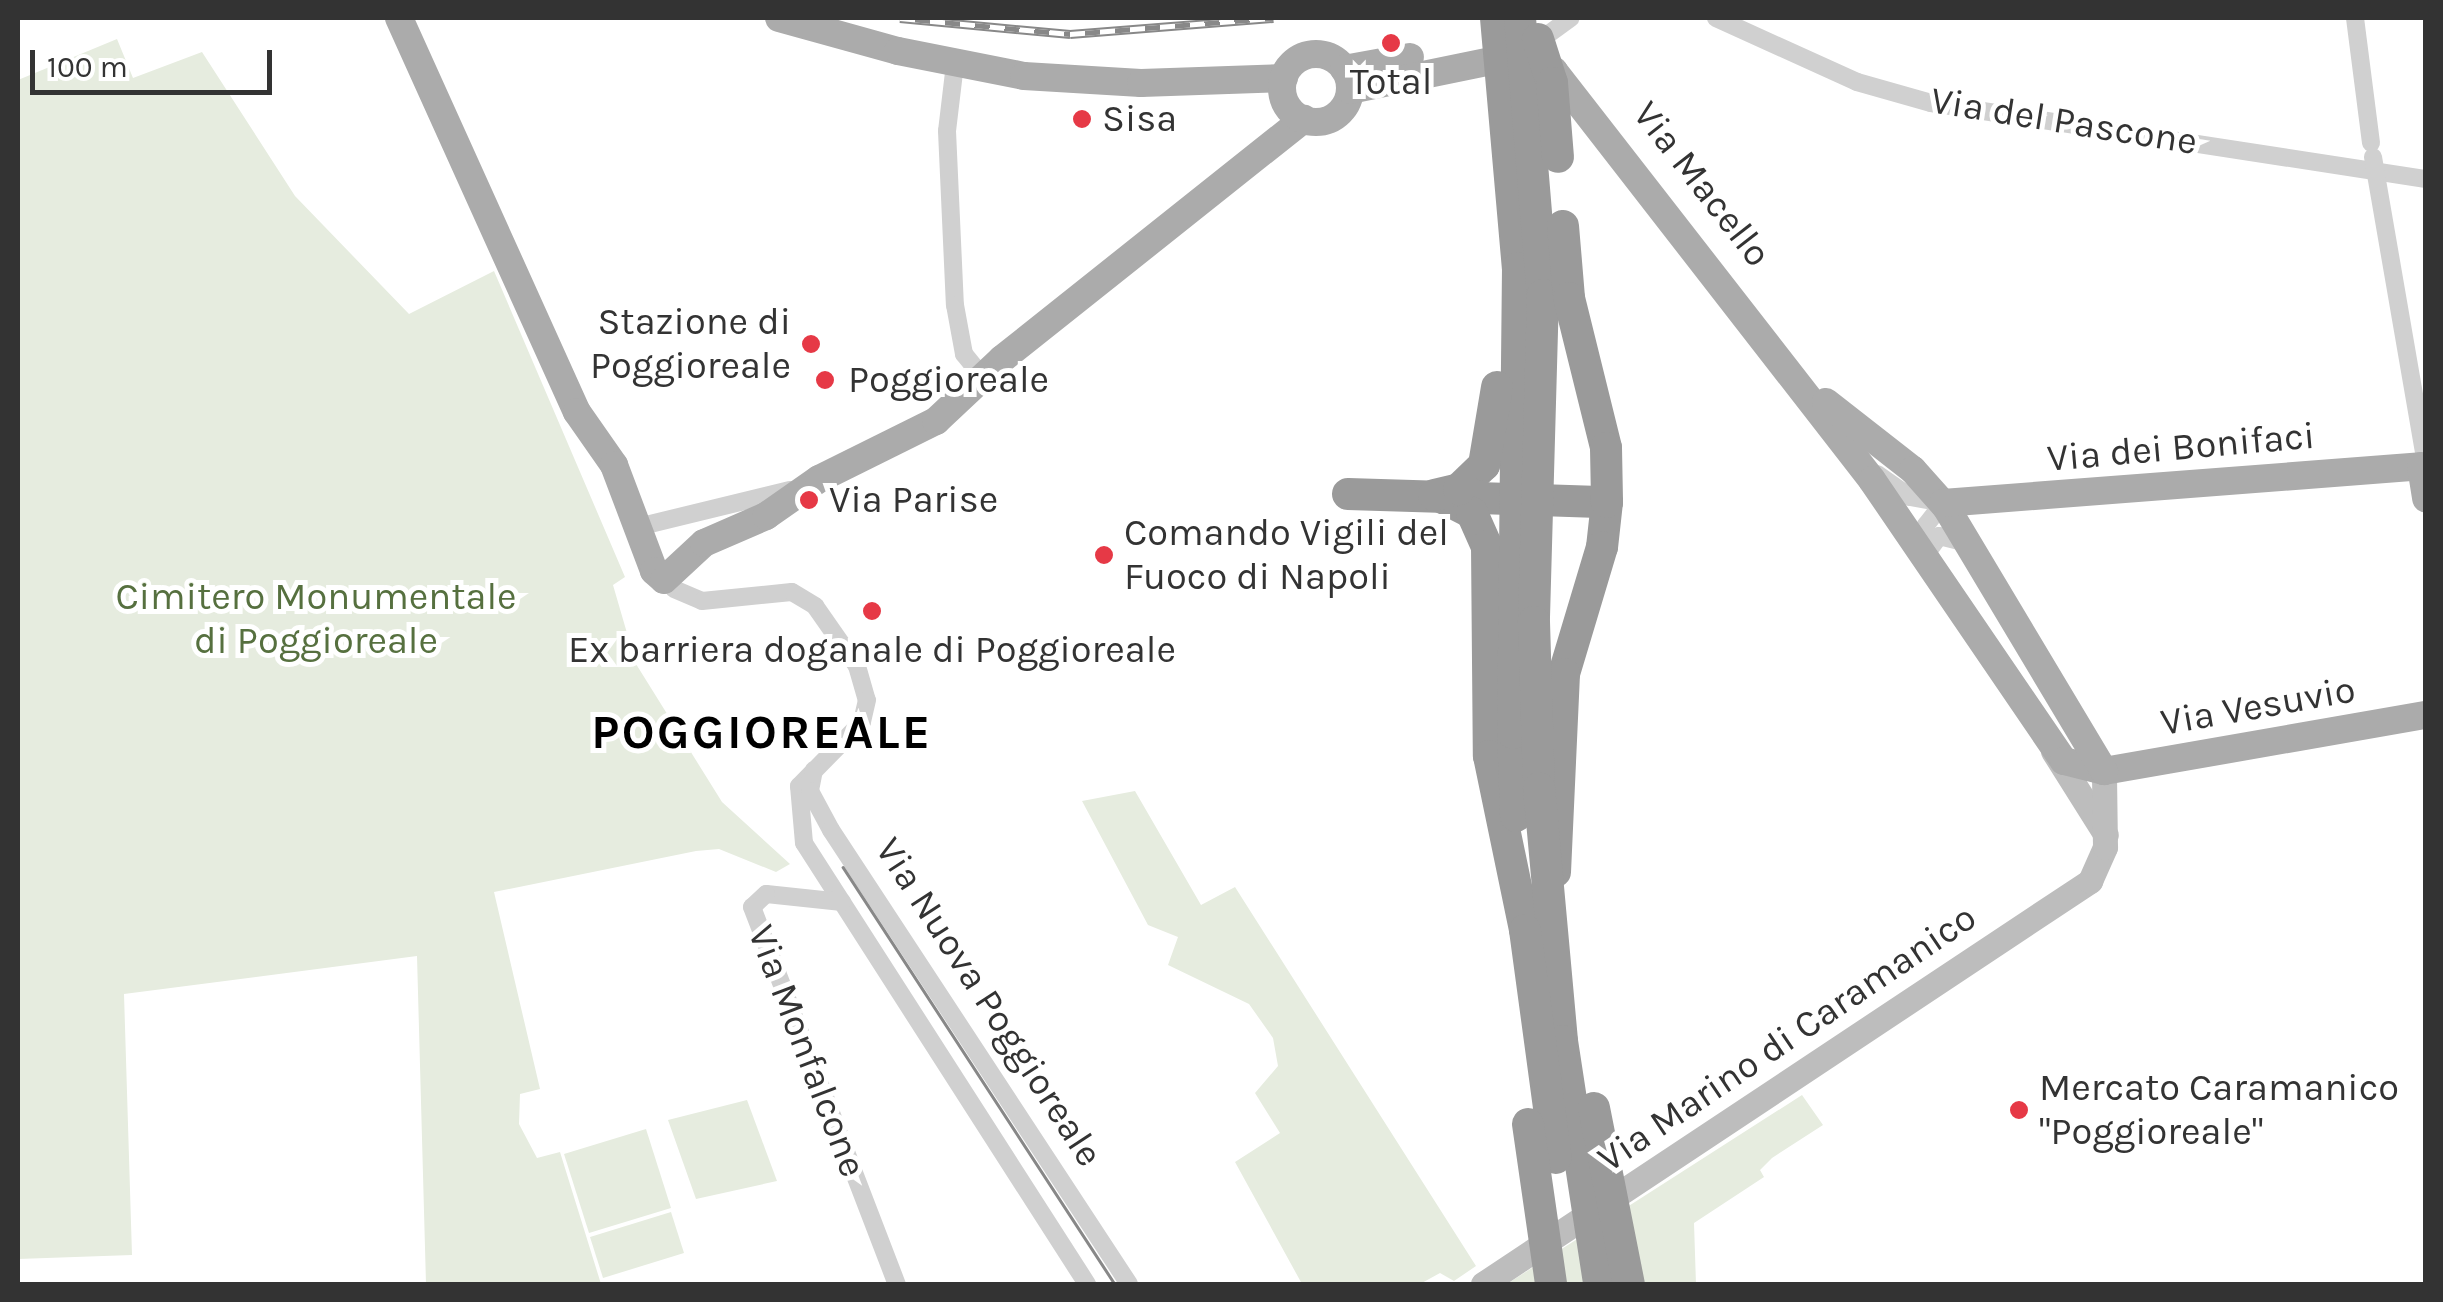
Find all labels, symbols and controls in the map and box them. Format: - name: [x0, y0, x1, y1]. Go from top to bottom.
- scale bar: [35, 30, 278, 92]
- marker: Total: [1380, 32, 1402, 54]
- text: 100 m: [47, 49, 128, 85]
- place label: Total: [1350, 59, 1432, 105]
- street label: Via del Pascone: [1928, 77, 2200, 165]
- street label: Via Macello: [1623, 92, 1781, 276]
- place label: Sisa: [1102, 96, 1177, 142]
- marker: Sisa: [1071, 108, 1093, 130]
- place label: Stazione di Poggioreale: [590, 299, 791, 388]
- marker: Stazione di Poggioreale: [800, 333, 822, 355]
- place label: Poggioreale: [848, 357, 1049, 403]
- marker: Poggioreale: [812, 367, 838, 393]
- street label: Via dei Bonifaci: [2045, 413, 2317, 481]
- place label: Via Parise: [829, 477, 998, 523]
- marker: Via Parise: [798, 489, 820, 511]
- place label: Comando Vigili del Fuoco di Napoli: [1124, 510, 1449, 600]
- marker: Comando Vigili del Fuoco di Napoli: [1093, 544, 1115, 566]
- park label: Cimitero Monumentale di Poggioreale: [115, 574, 517, 664]
- marker: Ex barriera doganale di Poggioreale: [861, 600, 883, 622]
- place label: Ex barriera doganale di Poggioreale: [568, 627, 1176, 673]
- street label: Via Vesuvio: [2157, 666, 2359, 746]
- district label: POGGIOREALE: [591, 704, 933, 762]
- street label: Via Nuova Poggioreale: [866, 829, 1112, 1175]
- street label: Via Marino di Caramanico: [1589, 894, 1985, 1182]
- street label: Via Monfalcone: [738, 919, 876, 1183]
- place label: Mercato Caramanico "Poggioreale": [2039, 1065, 2399, 1154]
- marker: Mercato Caramanico "Poggioreale": [2008, 1099, 2030, 1121]

